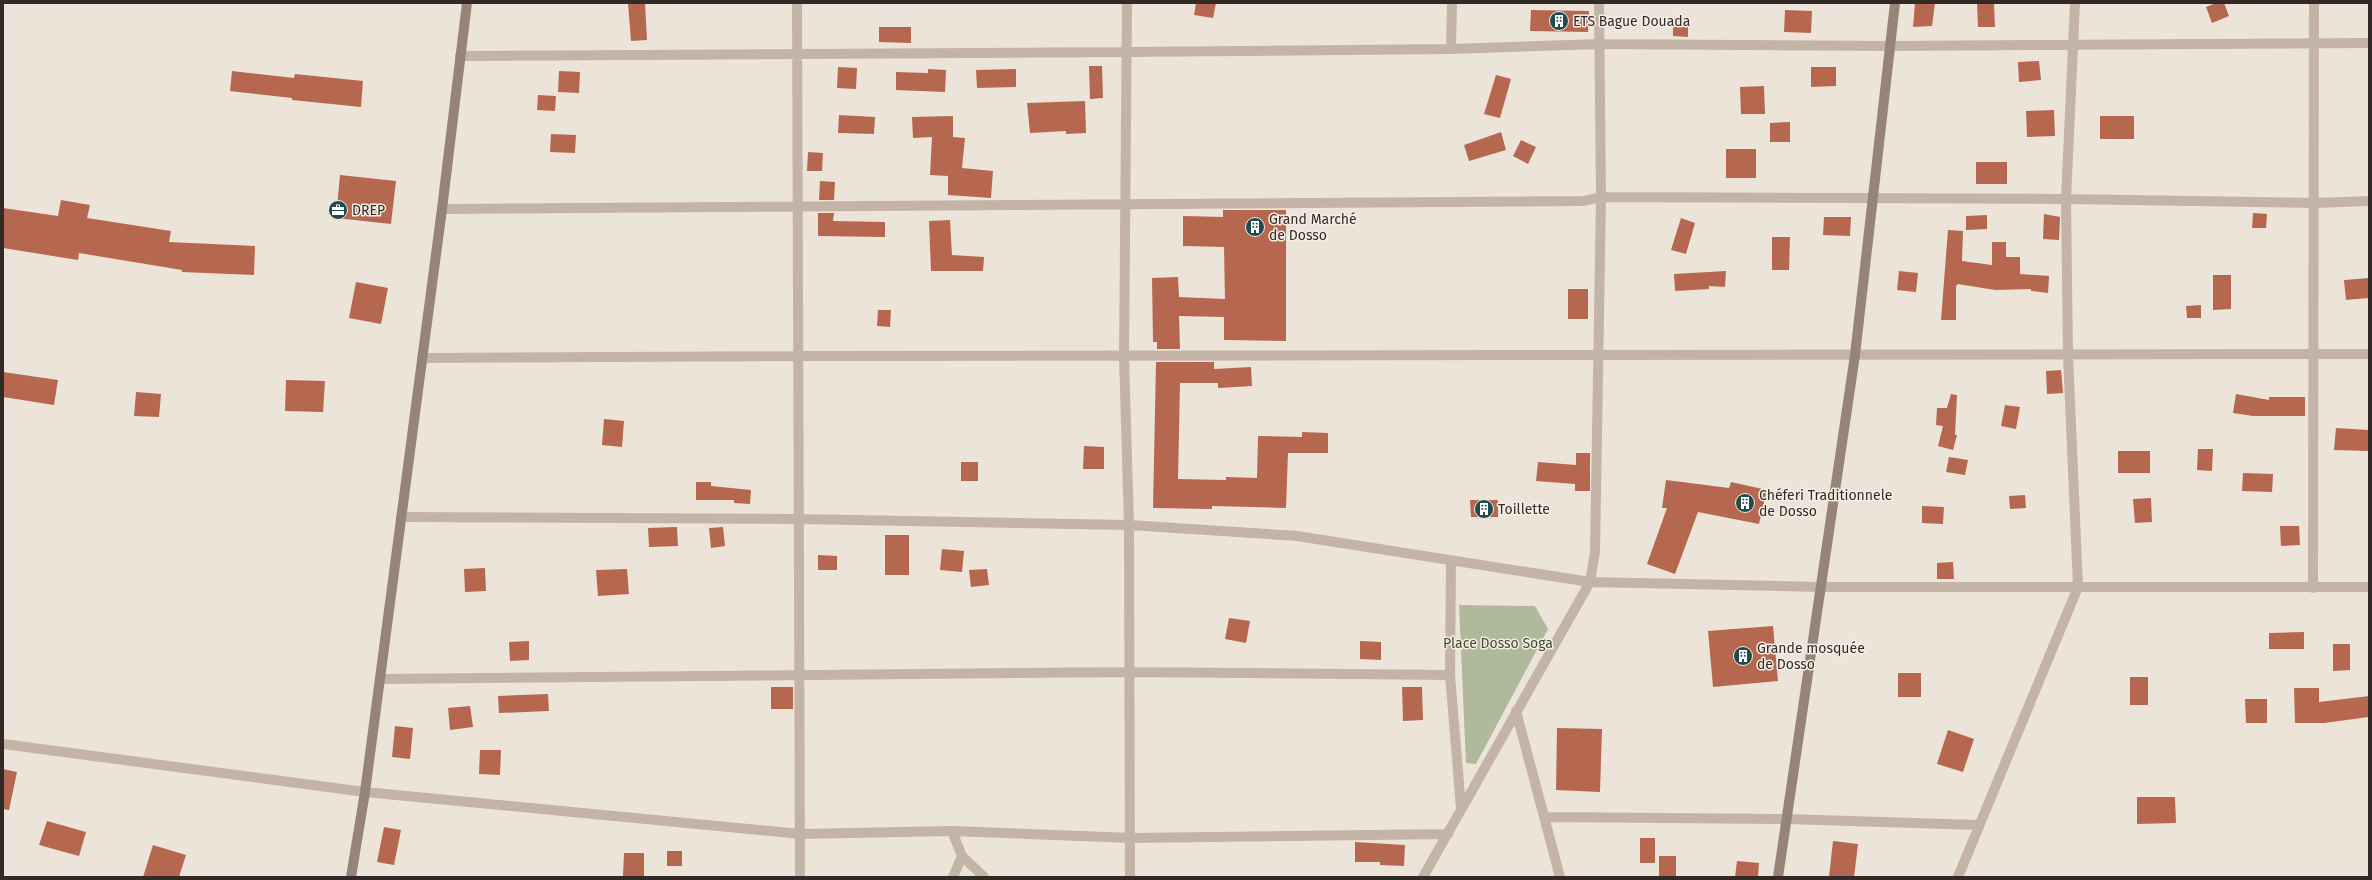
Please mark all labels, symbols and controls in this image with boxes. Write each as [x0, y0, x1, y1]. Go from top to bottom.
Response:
building icon: ETS Bague Douada [1548, 10, 1570, 32]
place label: ETS Bague Douada [1573, 13, 1690, 30]
office icon: DREP [327, 199, 349, 221]
place label: DREP [352, 202, 385, 219]
place label: Grand Marché de Dosso [1269, 211, 1357, 244]
building icon: Grand Marché de Dosso [1244, 216, 1266, 238]
place label: Chéferi Traditionnele de Dosso [1759, 487, 1892, 520]
building icon: Chéferi Traditionnele de Dosso [1734, 492, 1756, 514]
building icon: Toillette [1473, 498, 1495, 520]
place label: Toillette [1498, 501, 1550, 518]
park label: Place Dosso Soga [1443, 635, 1553, 652]
place label: Grande mosquée de Dosso [1757, 640, 1865, 673]
building icon: Grande mosquée de Dosso [1732, 645, 1754, 667]

